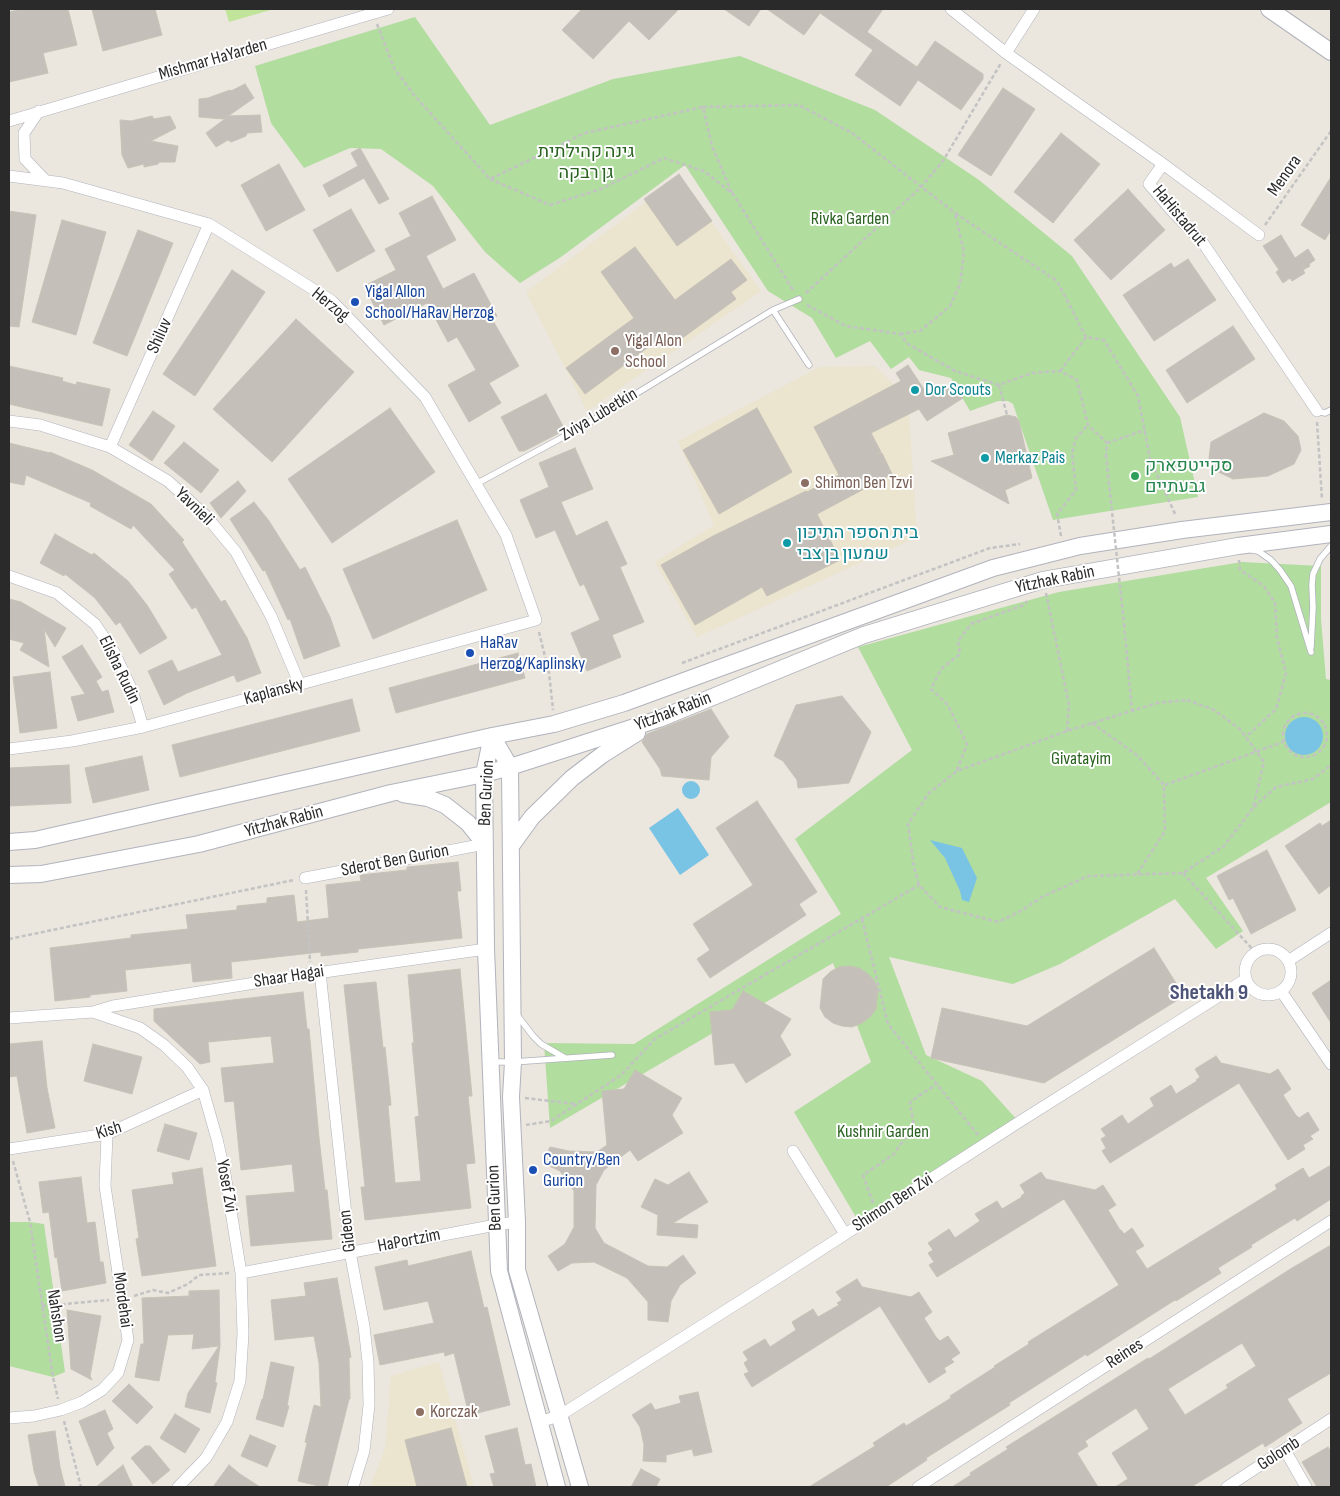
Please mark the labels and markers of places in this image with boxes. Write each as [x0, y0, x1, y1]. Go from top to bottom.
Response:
place label: Yigal Allon School/HaRav Herzog [365, 281, 494, 324]
marker: Yigal Allon School/HaRav Herzog [349, 296, 361, 308]
place label: Yigal Alon School [625, 330, 682, 372]
marker: Yigal Alon School [609, 345, 621, 357]
place label: Dor Scouts [925, 379, 991, 401]
marker: Dor Scouts [909, 384, 921, 396]
place label: Merkaz Pais [995, 447, 1065, 469]
marker: Merkaz Pais [979, 452, 991, 464]
place label: סקייטפארק גבעתיים [1145, 455, 1232, 498]
marker: סקייטפארק גבעתיים [1129, 470, 1141, 482]
place label: Shimon Ben Tzvi [815, 472, 913, 494]
marker: Shimon Ben Tzvi [799, 477, 811, 489]
place label: בית הספר התיכון שמעון בן צבי [797, 522, 918, 564]
marker: בית הספר התיכון שמעון בן צבי [781, 537, 793, 549]
place label: HaRav Herzog/Kaplinsky [480, 632, 585, 674]
marker: HaRav Herzog/Kaplinsky [464, 647, 476, 659]
place label: Country/Ben Gurion [543, 1149, 620, 1192]
marker: Country/Ben Gurion [527, 1164, 539, 1176]
place label: Korczak [430, 1401, 478, 1423]
marker: Korczak [414, 1406, 426, 1418]

